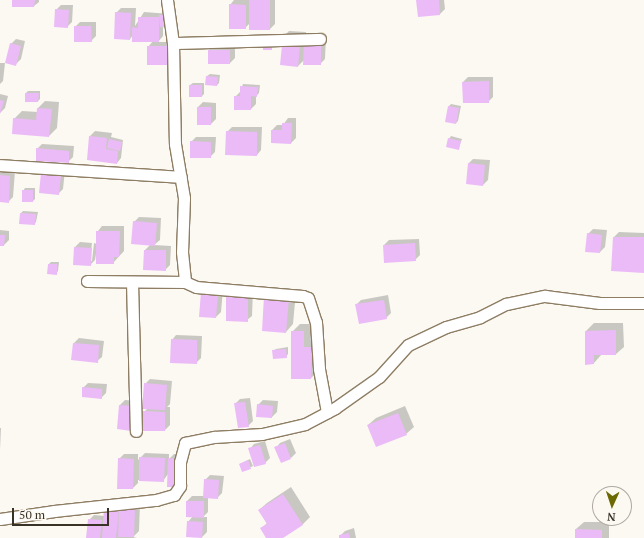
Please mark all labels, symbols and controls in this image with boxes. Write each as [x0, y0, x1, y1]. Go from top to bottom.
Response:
north arrow [592, 486, 632, 526]
scale bar [14, 500, 111, 526]
text: 50 m [19, 507, 45, 522]
text: N [607, 510, 616, 524]

